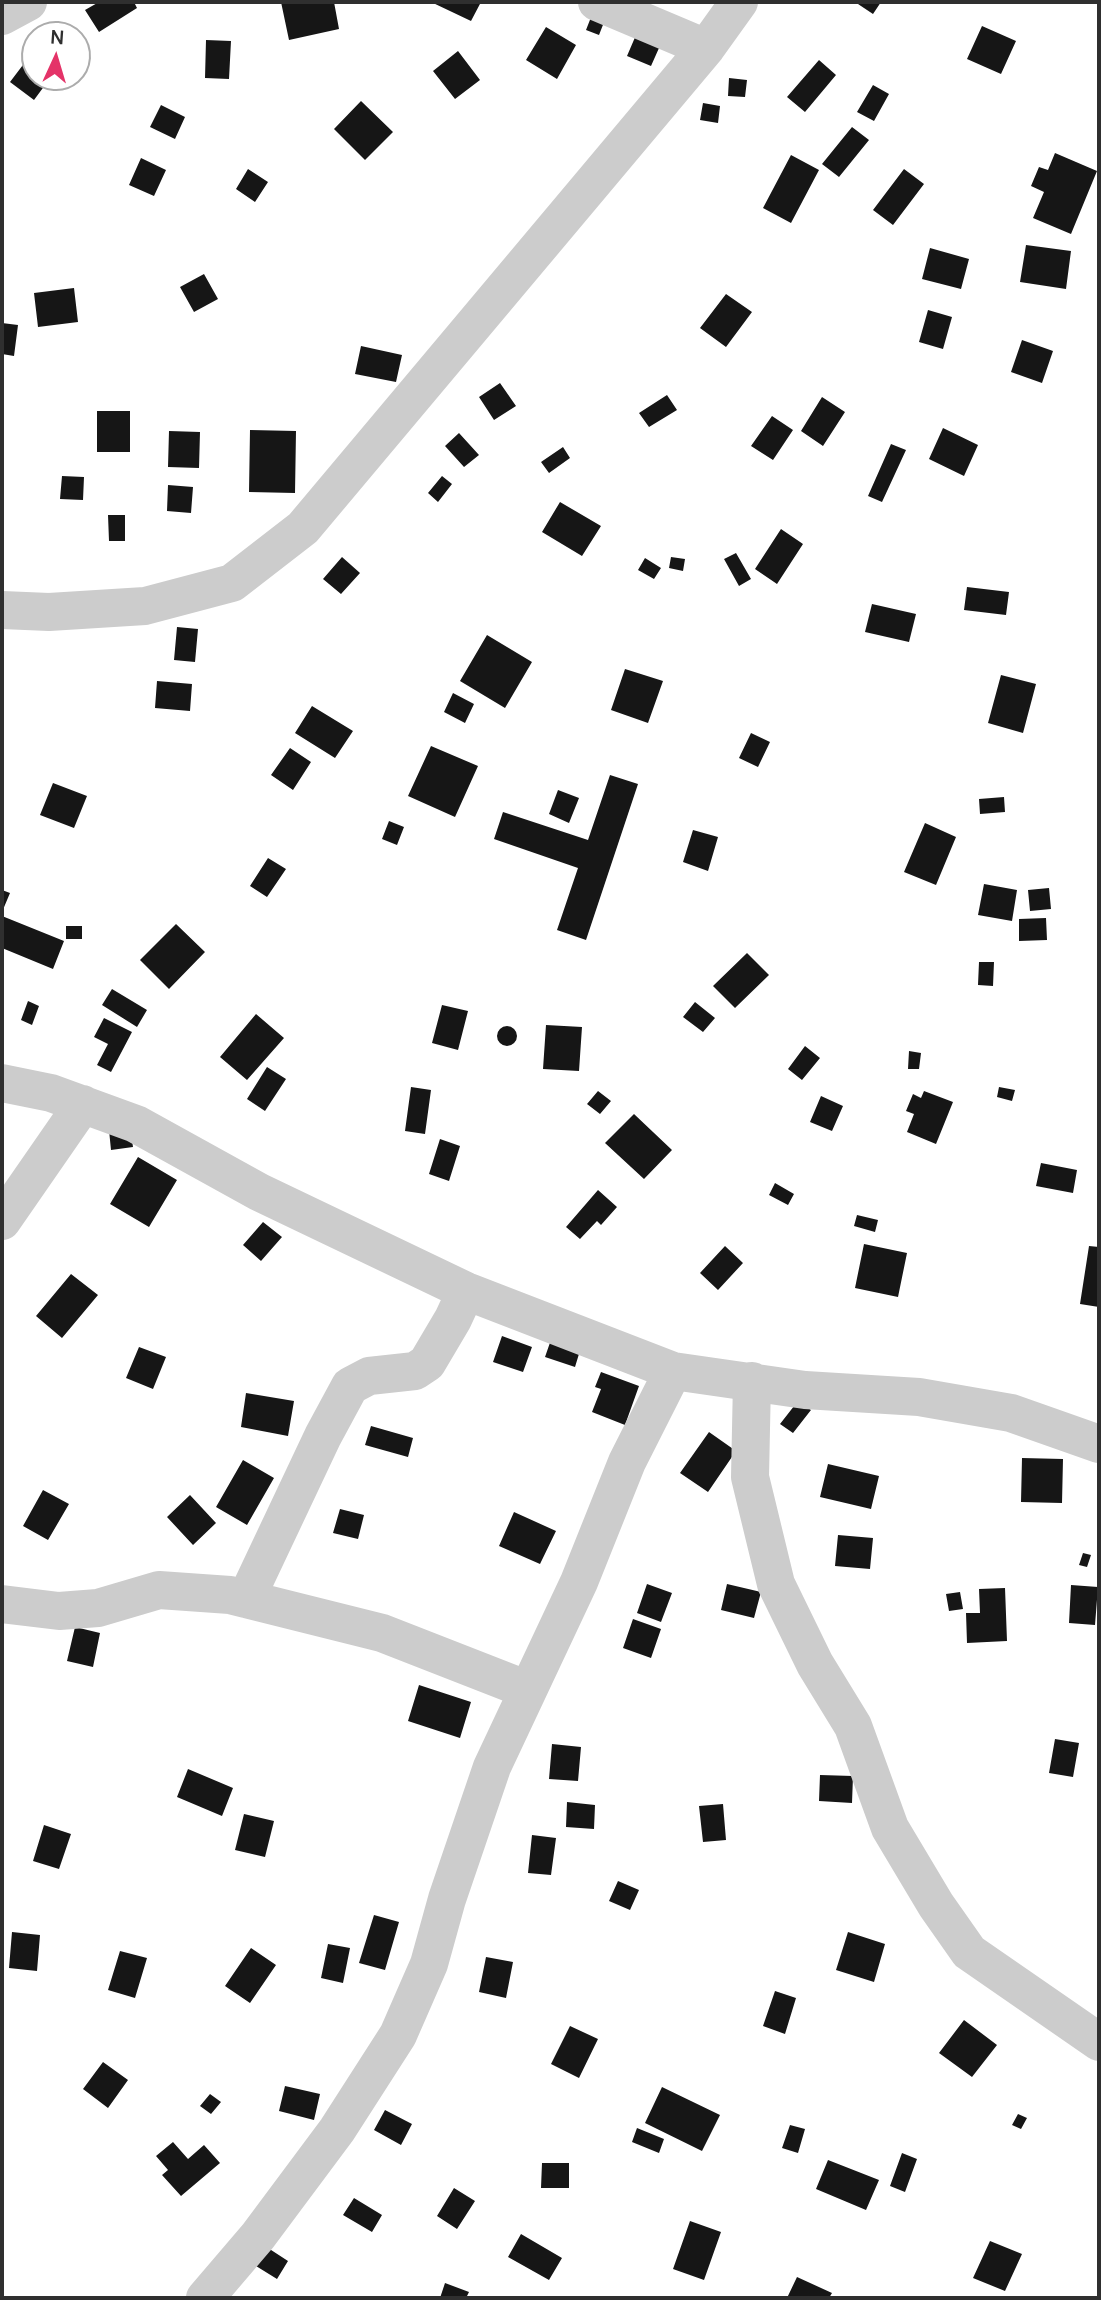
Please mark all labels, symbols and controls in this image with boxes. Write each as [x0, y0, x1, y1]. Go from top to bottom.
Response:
north arrow [21, 21, 91, 91]
text: N [50, 24, 65, 50]

